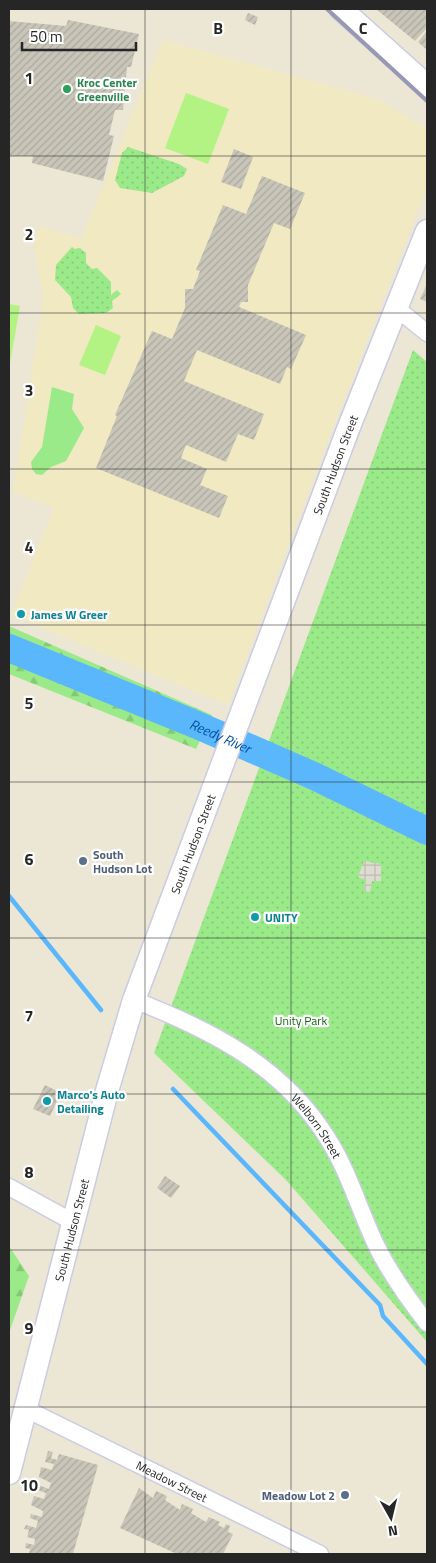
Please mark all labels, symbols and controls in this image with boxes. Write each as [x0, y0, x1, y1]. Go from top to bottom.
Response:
text: B [213, 16, 223, 40]
text: C [359, 16, 368, 40]
scale bar [22, 20, 136, 52]
text: 50 m [30, 25, 63, 48]
text: 1 [25, 66, 33, 90]
place label: Kroc Center Greenville [77, 73, 138, 106]
marker: Kroc Center Greenville [61, 83, 73, 95]
text: 2 [25, 222, 33, 246]
text: 3 [25, 378, 33, 402]
street label: South Hudson Street [307, 411, 363, 517]
text: 4 [25, 535, 34, 559]
place label: James W Greer [31, 605, 108, 624]
marker: James W Greer [15, 608, 27, 620]
text: 5 [25, 691, 34, 715]
water label: Reedy River [187, 713, 256, 759]
street label: South Hudson Street [165, 790, 220, 897]
place label: South Hudson Lot [93, 845, 153, 878]
text: 6 [25, 847, 34, 871]
marker: South Hudson Lot [77, 855, 89, 867]
place label: UNITY [265, 908, 298, 927]
marker: UNITY [249, 911, 261, 923]
text: 7 [25, 1004, 33, 1028]
park label: Unity Park [275, 1011, 327, 1030]
place label: Marco's Auto Detailing [57, 1085, 125, 1118]
street label: Welborn Street [287, 1089, 347, 1162]
marker: Marco's Auto Detailing [41, 1095, 53, 1107]
text: 8 [25, 1160, 34, 1184]
street label: South Hudson Street [49, 1176, 94, 1283]
text: 9 [25, 1316, 34, 1340]
street label: Meadow Street [133, 1455, 212, 1507]
text: 10 [20, 1473, 38, 1497]
place label: Meadow Lot 2 [262, 1486, 335, 1505]
marker: Meadow Lot 2 [339, 1489, 351, 1501]
north arrow [366, 1493, 416, 1543]
text: N [387, 1520, 399, 1542]

